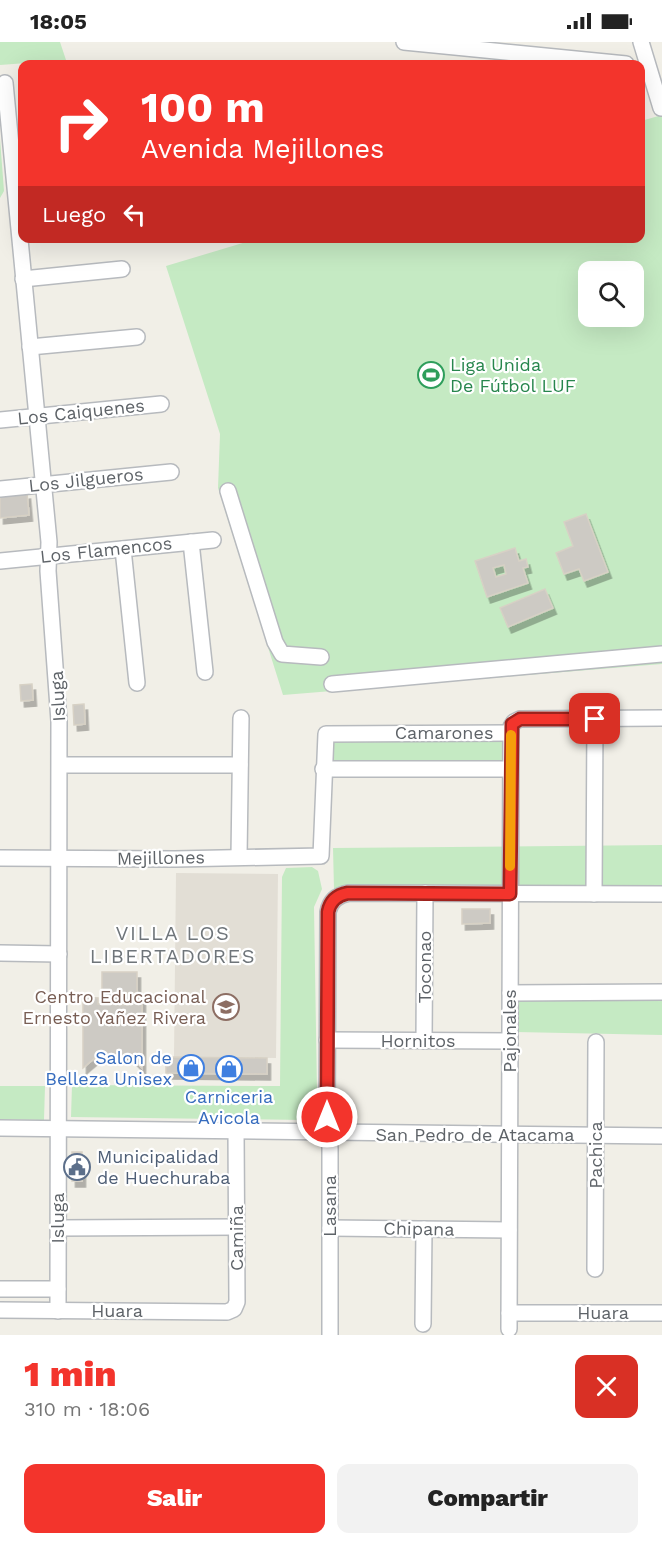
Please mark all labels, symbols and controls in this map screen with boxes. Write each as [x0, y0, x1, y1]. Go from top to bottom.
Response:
text: 18:05 [30, 9, 87, 34]
text: 100 m [141, 83, 265, 132]
icon: right [42, 84, 120, 162]
text: Avenida Mejillones [141, 133, 384, 165]
icon: left [118, 198, 151, 231]
text: Luego [42, 202, 106, 227]
map controls [578, 261, 644, 327]
button: search [578, 261, 644, 327]
place label: Liga Unida De Fútbol LUF [450, 354, 576, 396]
sports icon: Liga Unida De Fútbol LUF [416, 360, 446, 390]
street label: Los Caiquenes [16, 394, 146, 429]
street label: Los Jilgueros [28, 463, 144, 496]
street label: Los Flamencos [39, 532, 173, 567]
street label: Isluga [46, 670, 69, 722]
pin [569, 693, 620, 744]
icon: arrive [578, 702, 611, 735]
street label: Camarones [395, 722, 493, 743]
street label: Mejillones [117, 846, 205, 869]
district label: VILLA LOS LIBERTADORES [90, 921, 256, 968]
street label: Toconao [414, 931, 435, 1003]
place label: Centro Educacional Ernesto Yañez Rivera [23, 986, 206, 1028]
street label: Pajonales [499, 989, 520, 1073]
school or university icon: Centro Educacional Ernesto Yañez Rivera [211, 992, 241, 1022]
street label: Hornitos [381, 1030, 455, 1051]
place label: Salon de Belleza Unisex [45, 1047, 172, 1089]
shop icon: Salon de Belleza Unisex [176, 1053, 206, 1083]
shop icon: Carniceria Avicola [214, 1054, 244, 1084]
position arrow [295, 1085, 359, 1149]
place label: Carniceria Avicola [185, 1086, 273, 1128]
street label: Pachica [585, 1121, 606, 1189]
street label: San Pedro de Atacama [376, 1124, 575, 1145]
place label: Municipalidad de Huechuraba [97, 1146, 230, 1188]
public building icon: Municipalidad de Huechuraba [62, 1152, 92, 1182]
street label: Lasana [319, 1175, 340, 1237]
street label: Isluga [47, 1192, 68, 1244]
street label: Camiña [226, 1205, 247, 1271]
street label: Chipana [383, 1217, 455, 1240]
street label: Huara [91, 1300, 143, 1321]
street label: Huara [577, 1302, 629, 1323]
text: 1 min [24, 1353, 117, 1395]
button: close [575, 1355, 638, 1418]
text: 310 m · 18:06 [24, 1397, 150, 1421]
button: Salir [24, 1464, 325, 1533]
button: Compartir [337, 1464, 638, 1533]

